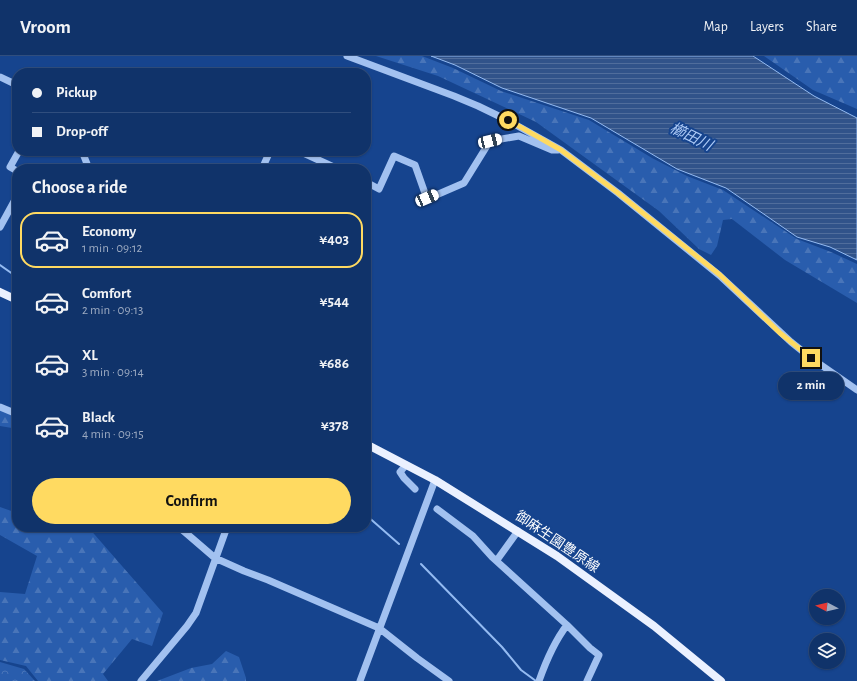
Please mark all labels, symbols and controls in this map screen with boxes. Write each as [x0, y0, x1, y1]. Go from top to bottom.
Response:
text: Vroom [20, 18, 71, 37]
text: Map [703, 20, 728, 34]
text: Layers [750, 20, 784, 34]
text: Share [806, 20, 837, 34]
text: Pickup [56, 85, 97, 100]
route start [499, 111, 517, 129]
water label: 櫛田川 [667, 119, 717, 154]
text: Drop-off [56, 124, 108, 139]
car [477, 132, 503, 150]
text: Choose a ride [32, 179, 127, 197]
car [414, 188, 440, 208]
icon: car [34, 222, 70, 258]
text: Economy [82, 224, 136, 239]
text: ¥403 [319, 232, 349, 247]
text: 1 min · 09:12 [82, 242, 142, 255]
icon: car [34, 284, 70, 320]
text: Comfort [82, 286, 131, 301]
text: ¥544 [320, 294, 349, 309]
text: 2 min · 09:13 [82, 304, 143, 317]
icon: car [34, 346, 70, 382]
text: XL [82, 348, 98, 363]
route end [802, 349, 820, 367]
text: ¥686 [319, 356, 349, 371]
text: 3 min · 09:14 [82, 366, 144, 379]
callout: 2 min [778, 372, 844, 400]
text: 2 min [797, 379, 825, 392]
icon: car [34, 408, 70, 444]
text: Black [82, 410, 115, 425]
text: ¥378 [321, 418, 349, 433]
text: 4 min · 09:15 [82, 428, 144, 441]
button: Confirm [32, 478, 351, 524]
street label: 御麻生園豊原線 [512, 508, 602, 575]
north arrow [809, 589, 845, 625]
map controls [809, 589, 845, 669]
button: layers [809, 633, 845, 669]

